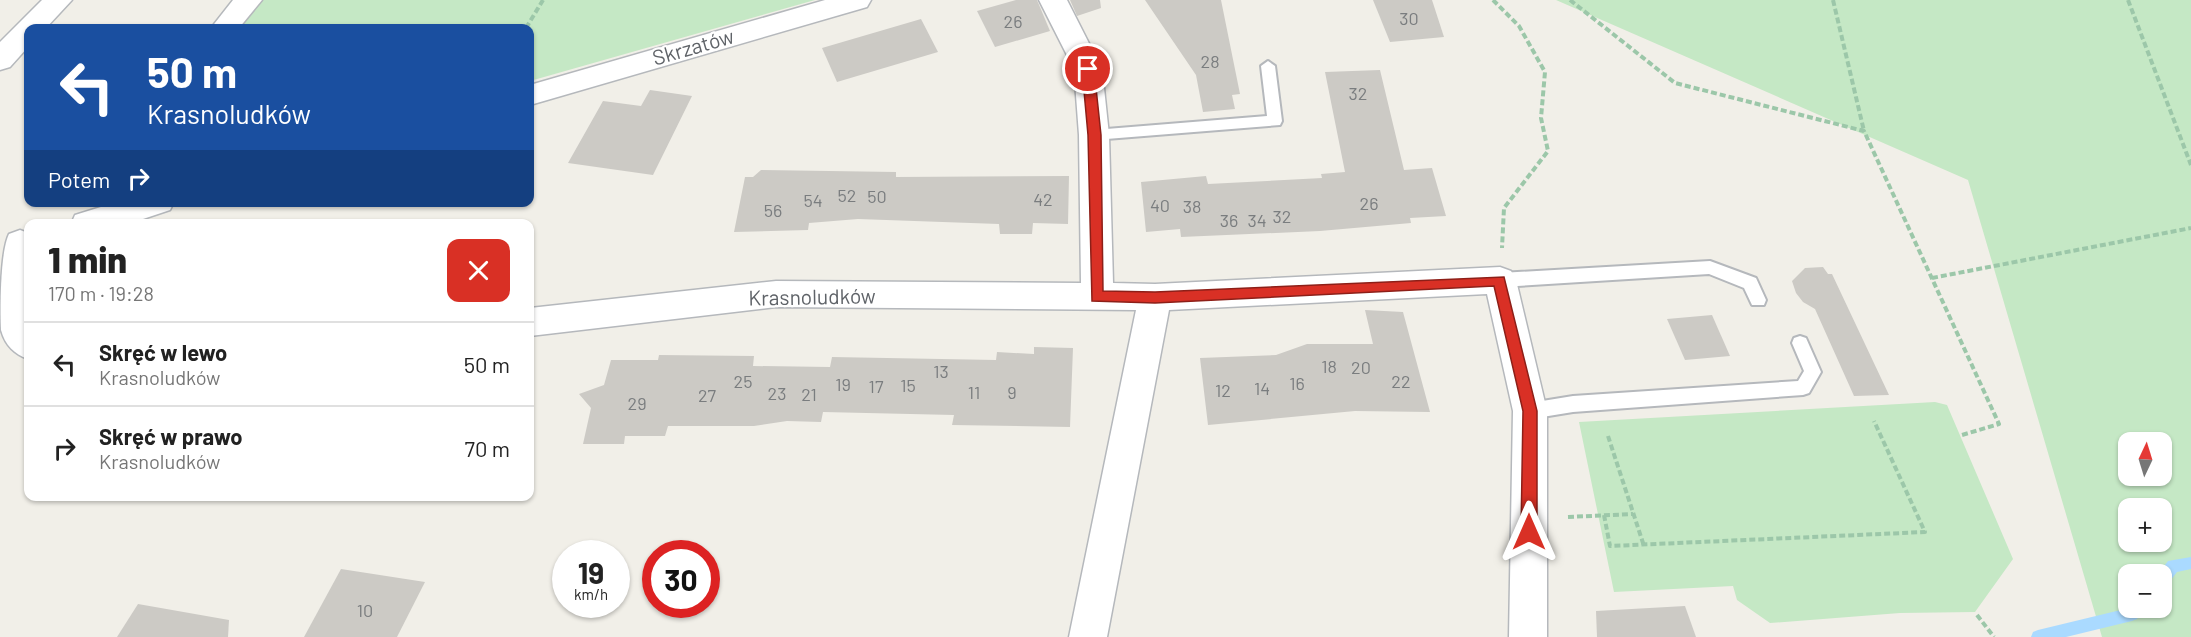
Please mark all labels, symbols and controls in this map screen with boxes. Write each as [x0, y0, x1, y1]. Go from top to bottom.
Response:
house number: 30 [1399, 7, 1419, 29]
house number: 26 [1004, 10, 1022, 32]
street label: Skrzatów [649, 22, 737, 70]
pin [1062, 43, 1113, 94]
text: 50 m [147, 46, 237, 96]
icon: left [48, 48, 126, 126]
house number: 28 [1200, 50, 1220, 72]
icon: arrive [1071, 52, 1104, 85]
house number: 32 [1349, 82, 1367, 104]
text: Krasnoludków [147, 97, 311, 129]
icon: right [122, 162, 155, 195]
text: Potem [48, 166, 110, 192]
house number: 52 [838, 184, 856, 206]
house number: 50 [867, 185, 887, 207]
house number: 42 [1033, 188, 1053, 210]
house number: 54 [803, 189, 823, 211]
house number: 26 [1360, 192, 1378, 214]
house number: 40 [1150, 194, 1170, 216]
house number: 38 [1183, 195, 1201, 217]
house number: 56 [764, 199, 782, 221]
house number: 32 [1273, 205, 1291, 227]
house number: 36 [1220, 209, 1238, 231]
house number: 34 [1247, 209, 1267, 231]
text: 1 min [48, 237, 127, 280]
button: close [447, 239, 510, 302]
text: 170 m · 19:28 [48, 281, 154, 305]
street label: Krasnoludków [748, 282, 876, 310]
text: Skręć w lewo [99, 339, 227, 365]
icon: left [48, 348, 81, 381]
text: 50 m [464, 351, 510, 377]
house number: 18 [1321, 355, 1337, 377]
house number: 20 [1351, 356, 1371, 378]
house number: 13 [933, 360, 949, 382]
text: Krasnoludków [99, 365, 220, 389]
house number: 25 [734, 370, 752, 392]
house number: 22 [1391, 370, 1411, 392]
house number: 16 [1289, 372, 1305, 394]
house number: 19 [835, 373, 851, 395]
house number: 15 [900, 374, 916, 396]
house number: 17 [869, 375, 884, 397]
house number: 14 [1254, 377, 1270, 399]
house number: 12 [1215, 379, 1231, 401]
house number: 11 [968, 381, 980, 403]
house number: 9 [1007, 381, 1017, 403]
house number: 23 [768, 382, 786, 404]
house number: 21 [801, 383, 817, 405]
house number: 27 [698, 384, 717, 406]
house number: 29 [627, 392, 647, 414]
text: Skręć w prawo [99, 423, 243, 449]
icon: right [48, 432, 81, 465]
north arrow [2118, 432, 2172, 486]
map controls [2118, 432, 2172, 618]
text: 70 m [465, 435, 510, 461]
text: Krasnoludków [99, 449, 220, 473]
button: + [2118, 498, 2172, 552]
position arrow [1497, 500, 1561, 564]
speed limit sign: 30 [642, 540, 720, 618]
text: 19 [578, 554, 604, 590]
button: − [2118, 564, 2172, 618]
text: km/h [574, 585, 608, 603]
house number: 10 [357, 599, 373, 621]

